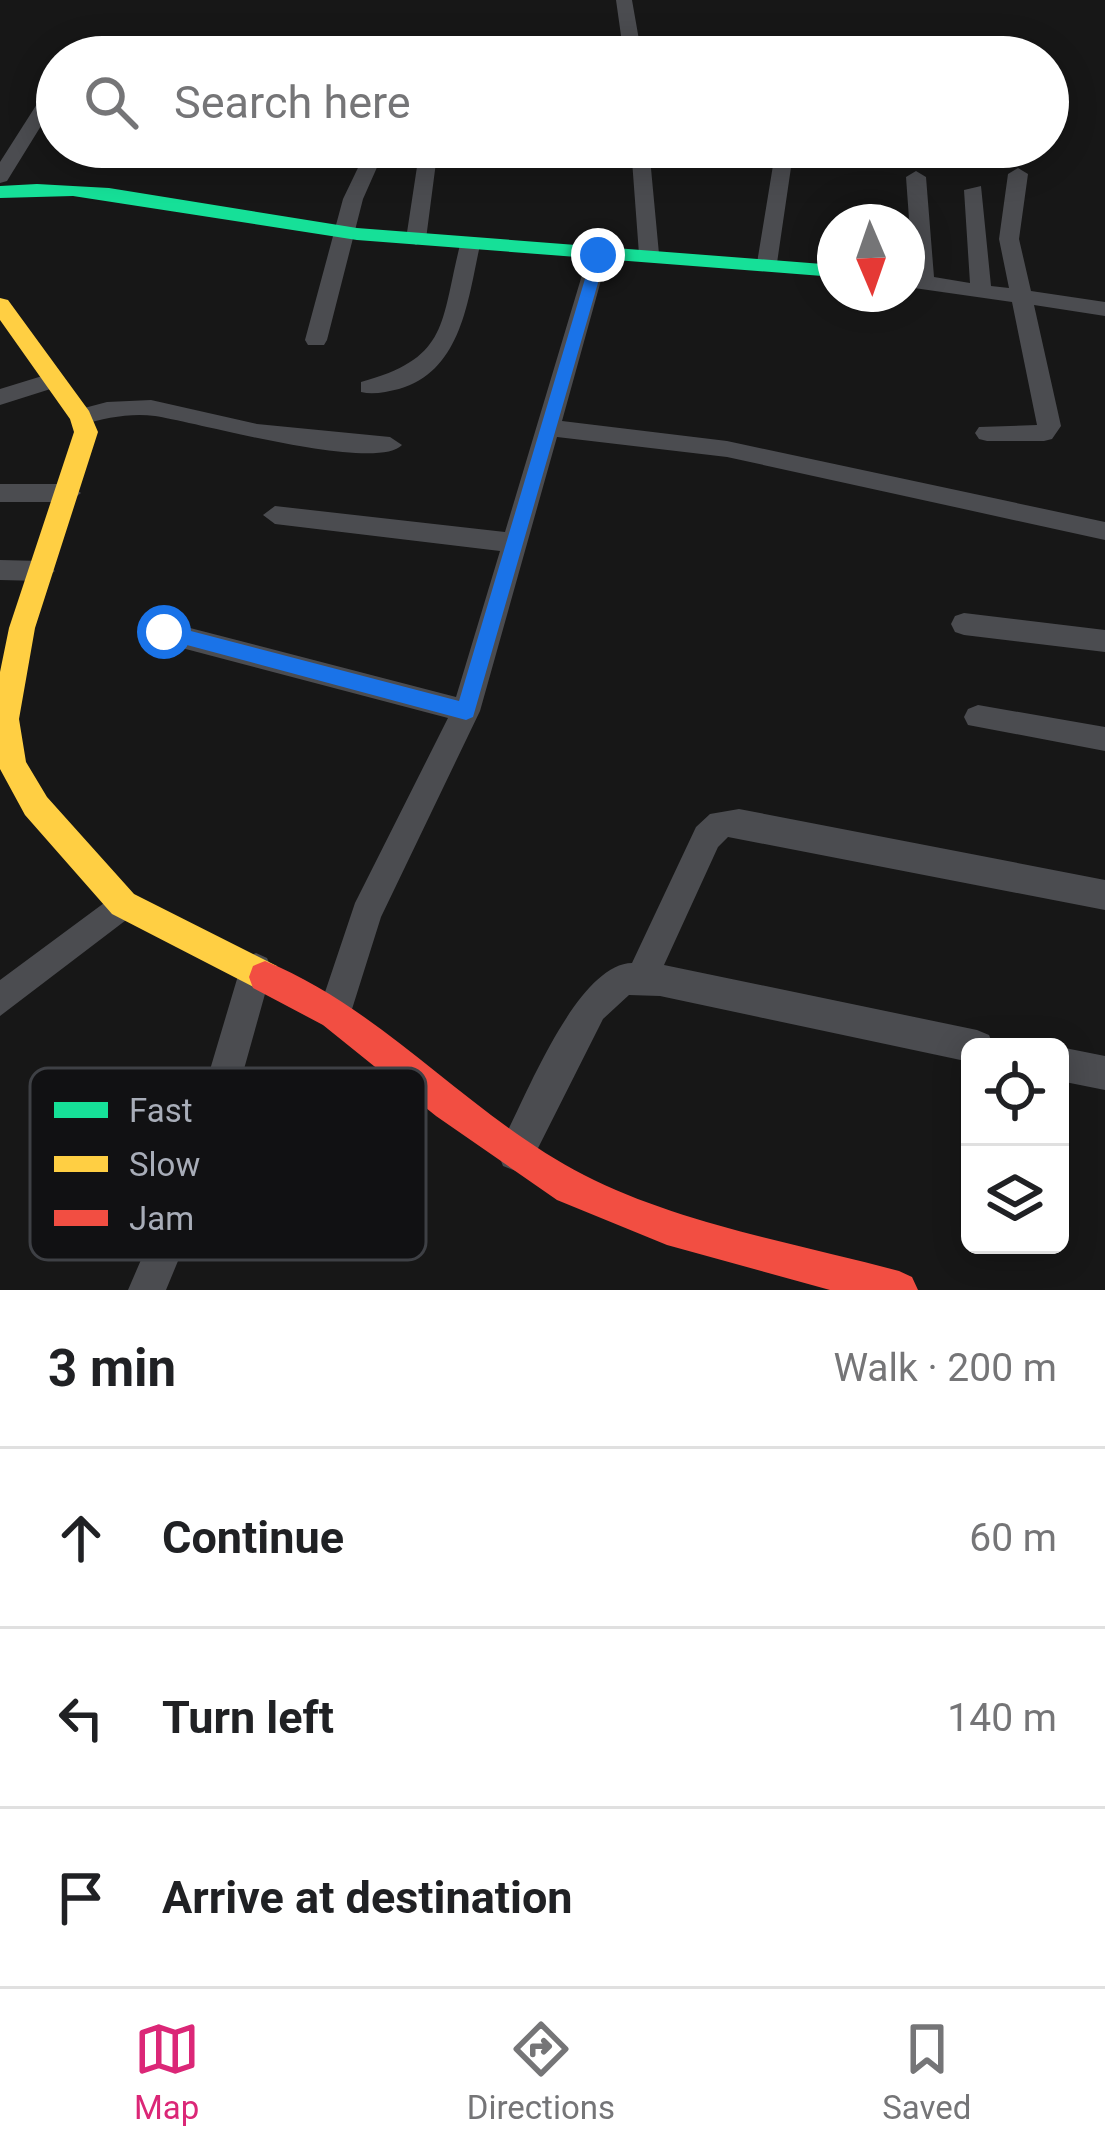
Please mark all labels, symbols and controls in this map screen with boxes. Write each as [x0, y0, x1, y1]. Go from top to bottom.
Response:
search box [36, 36, 1069, 168]
icon: search [78, 69, 144, 135]
text: Search here [174, 76, 411, 129]
north arrow [817, 204, 925, 312]
route end [571, 228, 625, 282]
route start [137, 605, 191, 659]
map controls [961, 1038, 1069, 1254]
button: locate [961, 1038, 1069, 1146]
legend [30, 1068, 426, 1260]
text: Fast [129, 1091, 192, 1130]
text: Slow [129, 1145, 200, 1184]
button: layers [961, 1146, 1069, 1254]
text: Jam [129, 1199, 194, 1238]
text: 3 min [48, 1339, 176, 1398]
text: Walk · 200 m [833, 1345, 1057, 1391]
icon: ahead [48, 1505, 114, 1571]
text: Continue [162, 1511, 344, 1564]
text: 60 m [969, 1515, 1057, 1561]
icon: left [48, 1685, 114, 1751]
text: Turn left [162, 1691, 334, 1744]
text: 140 m [947, 1695, 1057, 1741]
icon: arrive [48, 1865, 114, 1931]
text: Arrive at destination [162, 1871, 573, 1924]
tab: Map [134, 2016, 200, 2127]
tab: Directions [467, 2016, 615, 2127]
tab: Saved [882, 2016, 971, 2127]

